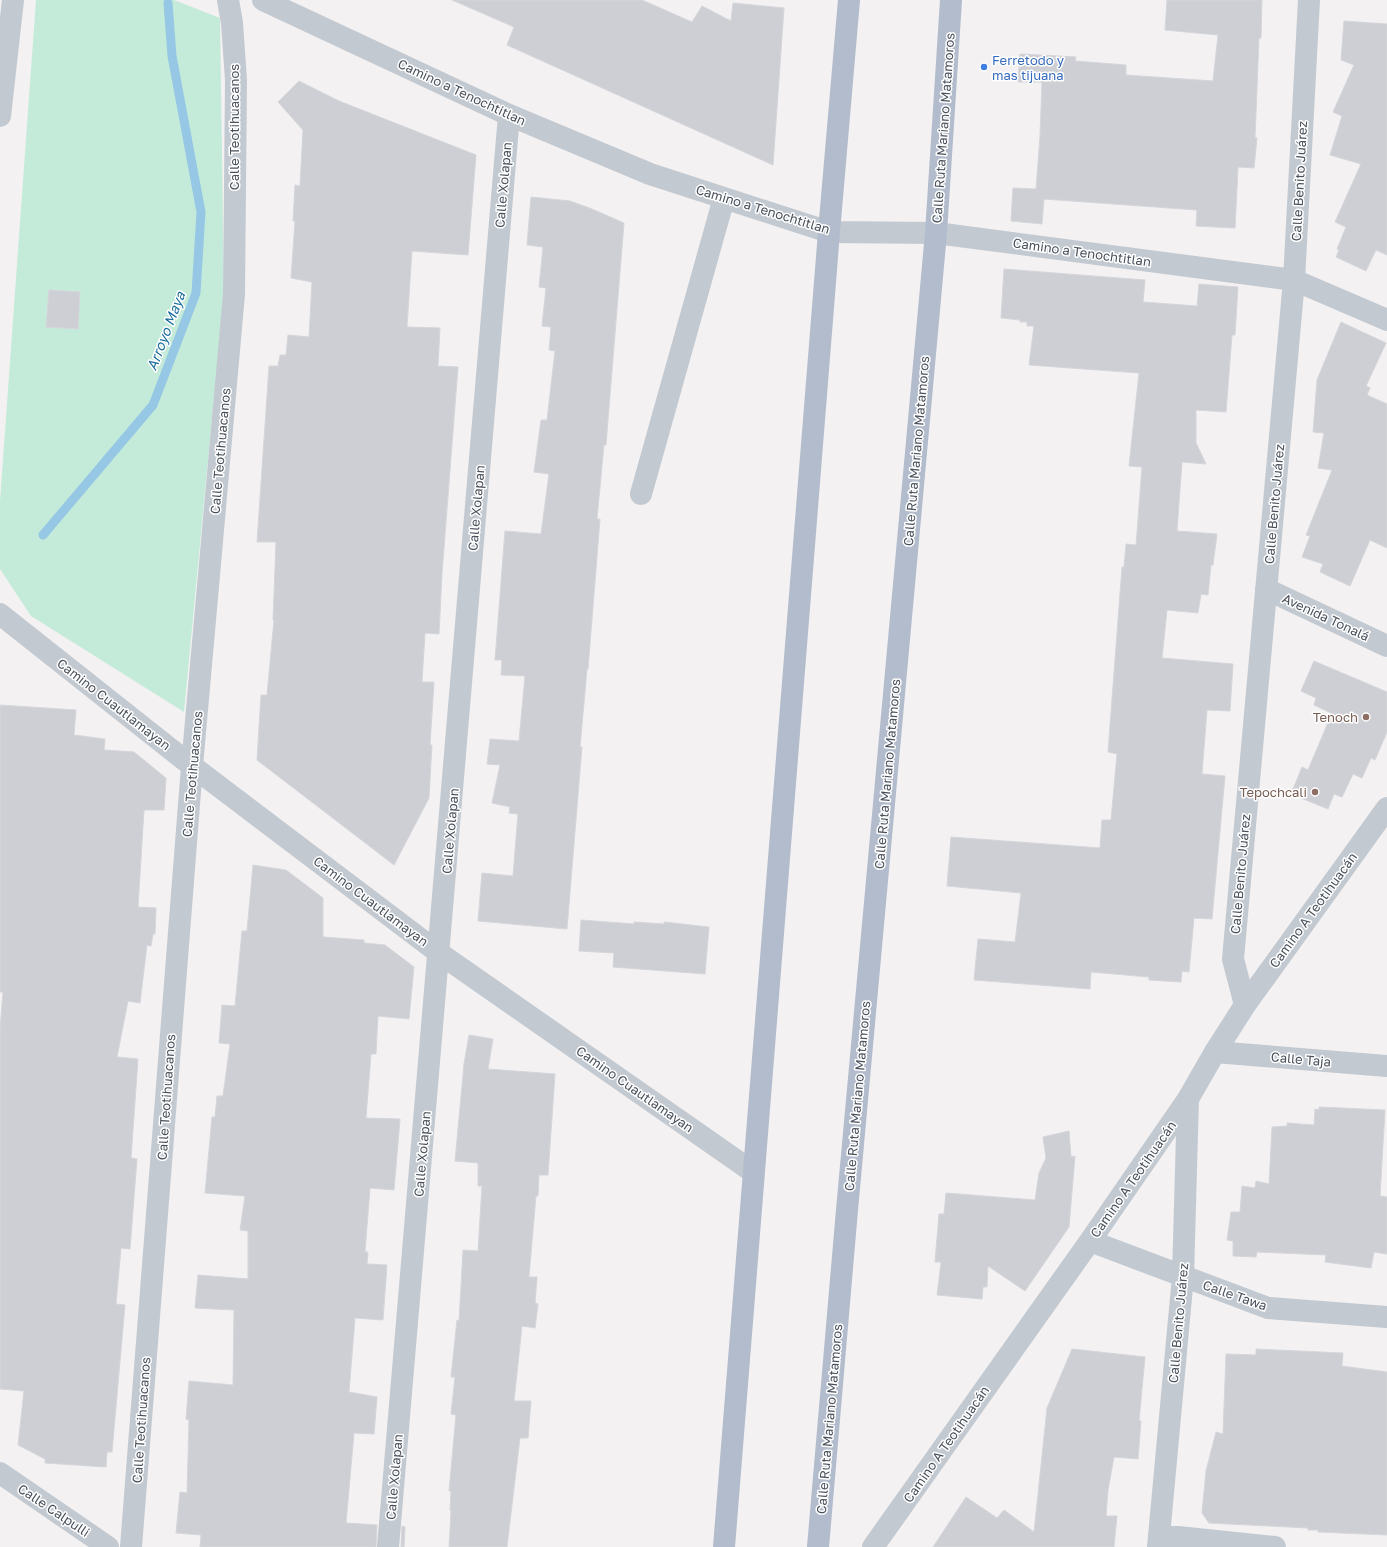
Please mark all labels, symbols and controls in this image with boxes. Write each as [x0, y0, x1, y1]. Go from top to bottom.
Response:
street label: Calle Ruta Mariano Matamoros [928, 32, 958, 224]
place label: Ferretodo y mas tijuana [992, 52, 1065, 83]
street label: Camino a Tenochtitlan [395, 55, 529, 129]
marker: Ferretodo y mas tijuana [979, 62, 989, 72]
street label: Calle Teotihuacanos [226, 64, 242, 190]
street label: Calle Benito Juárez [1288, 120, 1310, 242]
street label: Calle Xolapan [491, 141, 515, 229]
street label: Camino a Tenochtitlan [694, 181, 832, 237]
street label: Camino a Tenochtitlan [1012, 234, 1152, 270]
water label: Arroyo Maya [143, 288, 189, 372]
street label: Calle Ruta Mariano Matamoros [900, 355, 932, 547]
street label: Calle Teotihuacanos [207, 387, 233, 515]
street label: Calle Benito Juárez [1261, 443, 1287, 565]
street label: Calle Xolapan [464, 464, 488, 552]
street label: Avenida Tonalá [1280, 590, 1372, 644]
street label: Camino Cuautlamayan [54, 655, 174, 753]
street label: Calle Ruta Mariano Matamoros [871, 678, 903, 870]
place label: Tenoch [1313, 709, 1358, 725]
street label: Calle Teotihuacanos [179, 710, 205, 838]
marker: Tenoch [1361, 712, 1371, 722]
place label: Tepochcali [1240, 784, 1307, 800]
street label: Calle Xolapan [438, 787, 462, 875]
marker: Tepochcali [1310, 787, 1320, 797]
street label: Calle Benito Juárez [1227, 813, 1253, 935]
street label: Camino A Teotihuacán [1266, 849, 1360, 971]
street label: Camino Cuautlamayan [310, 853, 432, 949]
street label: Calle Ruta Mariano Matamoros [841, 1000, 873, 1192]
street label: Calle Teotihuacanos [154, 1033, 178, 1161]
street label: Camino Cuautlamayan [573, 1042, 697, 1136]
street label: Calle Taja [1270, 1048, 1332, 1070]
street label: Calle Xolapan [410, 1110, 434, 1198]
street label: Camino A Teotihuacán [1087, 1118, 1179, 1240]
street label: Calle Benito Juárez [1165, 1262, 1191, 1384]
street label: Calle Tawa [1201, 1277, 1269, 1313]
street label: Calle Ruta Mariano Matamoros [813, 1323, 845, 1515]
street label: Calle Teotihuacanos [129, 1356, 153, 1484]
street label: Camino A Teotihuacán [900, 1383, 992, 1505]
street label: Calle Xolapan [382, 1433, 406, 1521]
street label: Calle Calpulli [15, 1480, 93, 1540]

